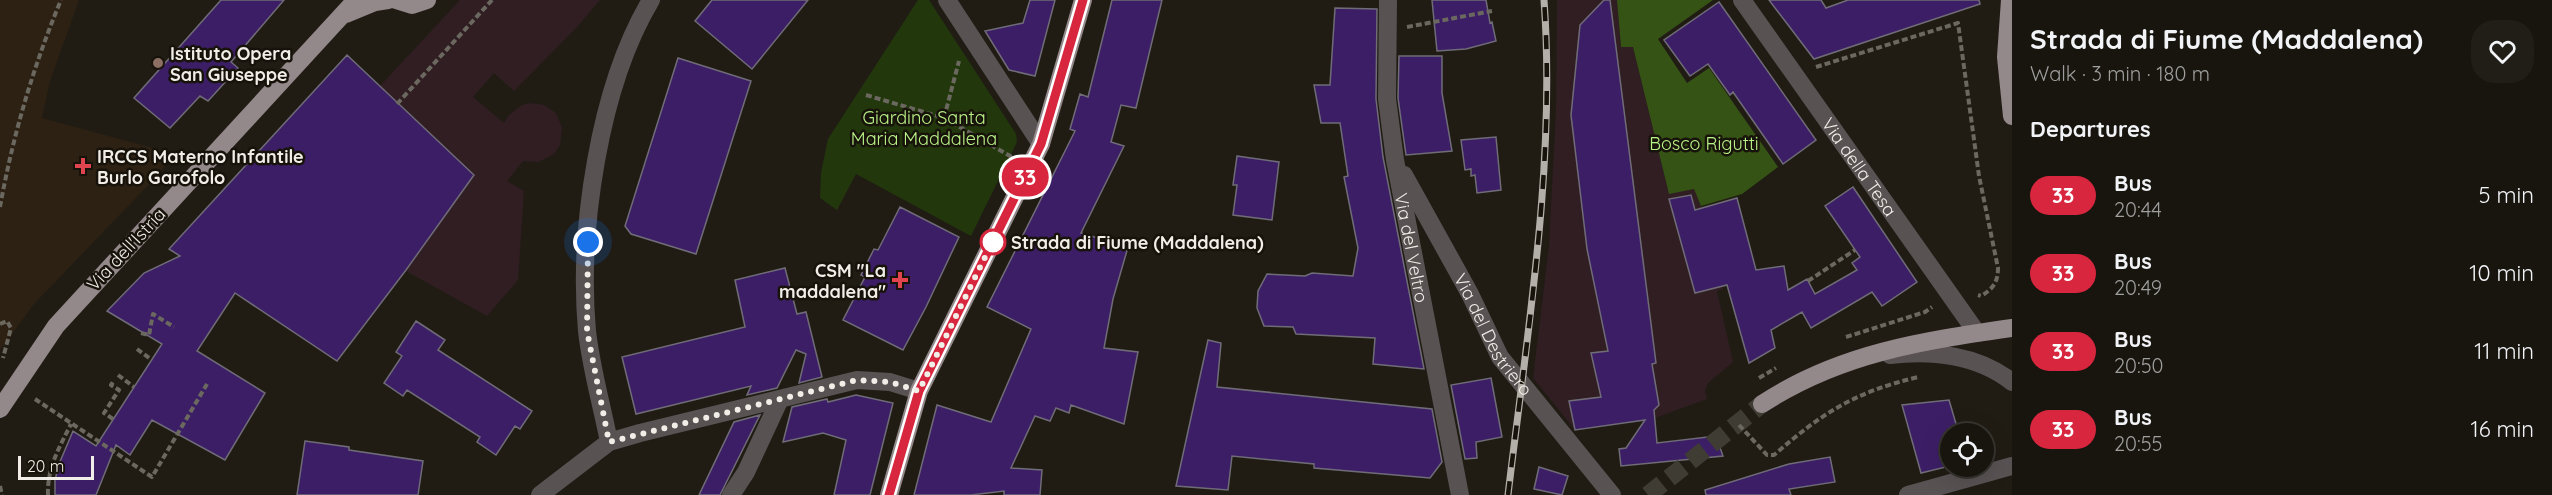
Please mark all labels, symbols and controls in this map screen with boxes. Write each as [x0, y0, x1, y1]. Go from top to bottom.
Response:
button: heart [2471, 20, 2534, 83]
text: Strada di Fiume (Maddalena) [2030, 21, 2423, 56]
place label: Istituto Opera San Giuseppe [170, 42, 291, 86]
marker: Istituto Opera San Giuseppe [151, 56, 165, 70]
text: Walk · 3 min · 180 m [2030, 61, 2210, 86]
park label: Giardino Santa Maria Maddalena [851, 106, 997, 150]
street label: Via della Tesa [1817, 113, 1902, 220]
text: Departures [2030, 115, 2151, 143]
park label: Bosco Rigutti [1649, 132, 1759, 155]
place label: IRCCS Materno Infantile Burlo Garofolo [97, 145, 304, 189]
marker: IRCCS Materno Infantile Burlo Garofolo [74, 157, 92, 175]
line badge: 33 [998, 158, 1052, 196]
text: 33 [1014, 164, 1036, 190]
text: Bus [2114, 169, 2152, 197]
text: 5 min [2479, 181, 2534, 209]
text: 33 [2052, 182, 2074, 208]
street label: Via del Veltro [1390, 191, 1434, 305]
text: 20:44 [2114, 197, 2162, 222]
street label: Via dell'Istria [82, 203, 170, 295]
your location [573, 227, 603, 257]
marker: Strada di Fiume (Maddalena) [980, 229, 1006, 255]
place label: Strada di Fiume (Maddalena) [1011, 231, 1264, 254]
text: Bus [2114, 247, 2152, 275]
place label: CSM "La maddalena" [779, 259, 886, 303]
text: 10 min [2469, 259, 2534, 287]
text: 33 [2052, 260, 2074, 286]
street label: Via del Destriero [1449, 269, 1538, 400]
marker: CSM "La maddalena" [891, 271, 909, 289]
text: 20:49 [2114, 275, 2162, 300]
text: Bus [2114, 325, 2152, 353]
text: 11 min [2474, 337, 2534, 365]
text: 33 [2052, 338, 2074, 364]
text: 20:50 [2114, 353, 2164, 378]
text: Bus [2114, 403, 2152, 431]
text: 16 min [2471, 415, 2534, 443]
text: 33 [2052, 416, 2074, 442]
map controls [1940, 423, 1994, 477]
button: locate [1940, 423, 1994, 477]
text: 20:55 [2114, 431, 2163, 456]
scale bar [18, 453, 94, 480]
text: 20 m [27, 456, 64, 476]

